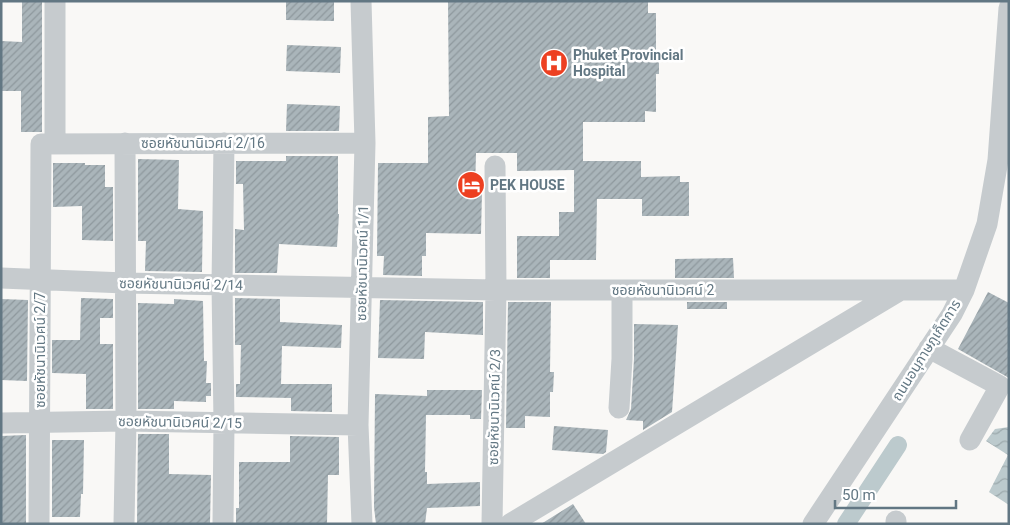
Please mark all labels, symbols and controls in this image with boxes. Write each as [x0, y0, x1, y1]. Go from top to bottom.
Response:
place label: Phuket Provincial Hospital [573, 47, 683, 79]
hospital icon: Phuket Provincial Hospital [539, 48, 569, 78]
street label: ซอยหัชนานิเวศน์ 2/16 [141, 135, 265, 151]
hotel icon: PEK HOUSE [456, 170, 486, 200]
place label: PEK HOUSE [490, 177, 565, 193]
street label: ซอยหัชนานิเวศน์ 1/1 [353, 205, 371, 321]
street label: ซอยหัชนานิเวศน์ 2/14 [119, 275, 243, 293]
street label: ซอยหัชนานิเวศน์ 2 [612, 282, 714, 298]
street label: ซอยหัชนานิเวศน์ 2/7 [32, 292, 48, 408]
street label: ถนนอนุภาษภูเก็ตการ [888, 296, 964, 404]
street label: ซอยหัชนานิเวศน์ 2/3 [485, 349, 503, 465]
street label: ซอยหัชนานิเวศน์ 2/15 [118, 413, 242, 431]
scale bar [835, 478, 956, 510]
text: 50 m [842, 486, 876, 504]

